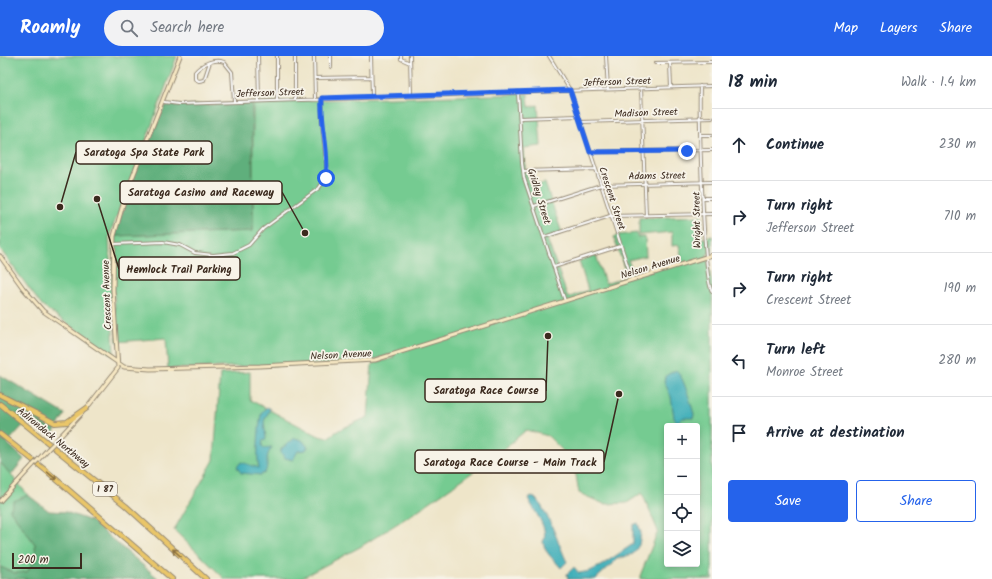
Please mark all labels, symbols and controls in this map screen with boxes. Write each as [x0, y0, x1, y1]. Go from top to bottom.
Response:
search box [104, 10, 384, 46]
text: Roamly [20, 13, 80, 43]
text: Search here [150, 16, 224, 40]
icon: search [118, 17, 140, 39]
text: Map [834, 17, 858, 39]
text: Layers [880, 17, 918, 39]
text: Share [940, 17, 972, 39]
text: 18 min [728, 69, 777, 96]
text: Walk · 1.4 km [901, 72, 976, 93]
street label: Jefferson Street [583, 73, 651, 91]
street label: Jefferson Street [236, 84, 304, 102]
street label: Madison Street [614, 104, 678, 122]
text: Continue [766, 133, 824, 157]
icon: ahead [728, 134, 750, 156]
text: 230 m [939, 134, 976, 155]
callout: Saratoga Spa State Park [76, 141, 212, 164]
route end [678, 142, 696, 160]
text: Saratoga Spa State Park [84, 144, 205, 162]
street label: Crescent Street [594, 165, 630, 232]
street label: Gridley Street [523, 166, 555, 226]
street label: Adams Street [628, 167, 686, 184]
route start [317, 169, 335, 187]
callout: Saratoga Casino and Raceway [120, 181, 282, 204]
text: Saratoga Casino and Raceway [128, 184, 274, 202]
street label: Wright Street [689, 191, 705, 249]
text: Turn right [766, 194, 833, 218]
icon: right [728, 206, 750, 228]
text: 710 m [944, 206, 976, 227]
text: Jefferson Street [766, 218, 854, 239]
street label: Nelson Avenue [619, 250, 682, 284]
callout: Hemlock Trail Parking [119, 257, 240, 280]
street label: Crescent Avenue [98, 259, 116, 330]
text: Hemlock Trail Parking [126, 261, 232, 279]
text: Turn right [766, 266, 833, 290]
icon: right [728, 278, 750, 300]
text: 190 m [944, 278, 976, 299]
text: Crescent Street [766, 290, 851, 311]
text: Turn left [766, 338, 826, 362]
street label: Nelson Avenue [310, 345, 373, 365]
icon: left [728, 350, 750, 372]
text: 280 m [939, 350, 976, 371]
text: Monroe Street [766, 362, 843, 383]
callout: Saratoga Race Course [425, 379, 546, 402]
text: Saratoga Race Course [433, 382, 539, 400]
street label: Adirondack Northway [14, 403, 93, 472]
text: Arrive at destination [766, 421, 905, 445]
icon: arrive [728, 422, 750, 444]
map controls [664, 423, 700, 567]
button: + [664, 423, 700, 459]
callout: Saratoga Race Course - Main Track [415, 450, 604, 473]
text: Saratoga Race Course - Main Track [423, 454, 597, 472]
button: − [664, 459, 700, 495]
one-way arrow [47, 471, 58, 480]
button: Save [728, 480, 848, 522]
button: Share [856, 480, 976, 522]
road number: I 87 [93, 482, 117, 496]
button: locate [664, 495, 700, 531]
button: layers [664, 531, 700, 567]
one-way arrow [172, 548, 182, 557]
scale bar [12, 551, 82, 570]
text: 200 m [18, 551, 49, 569]

